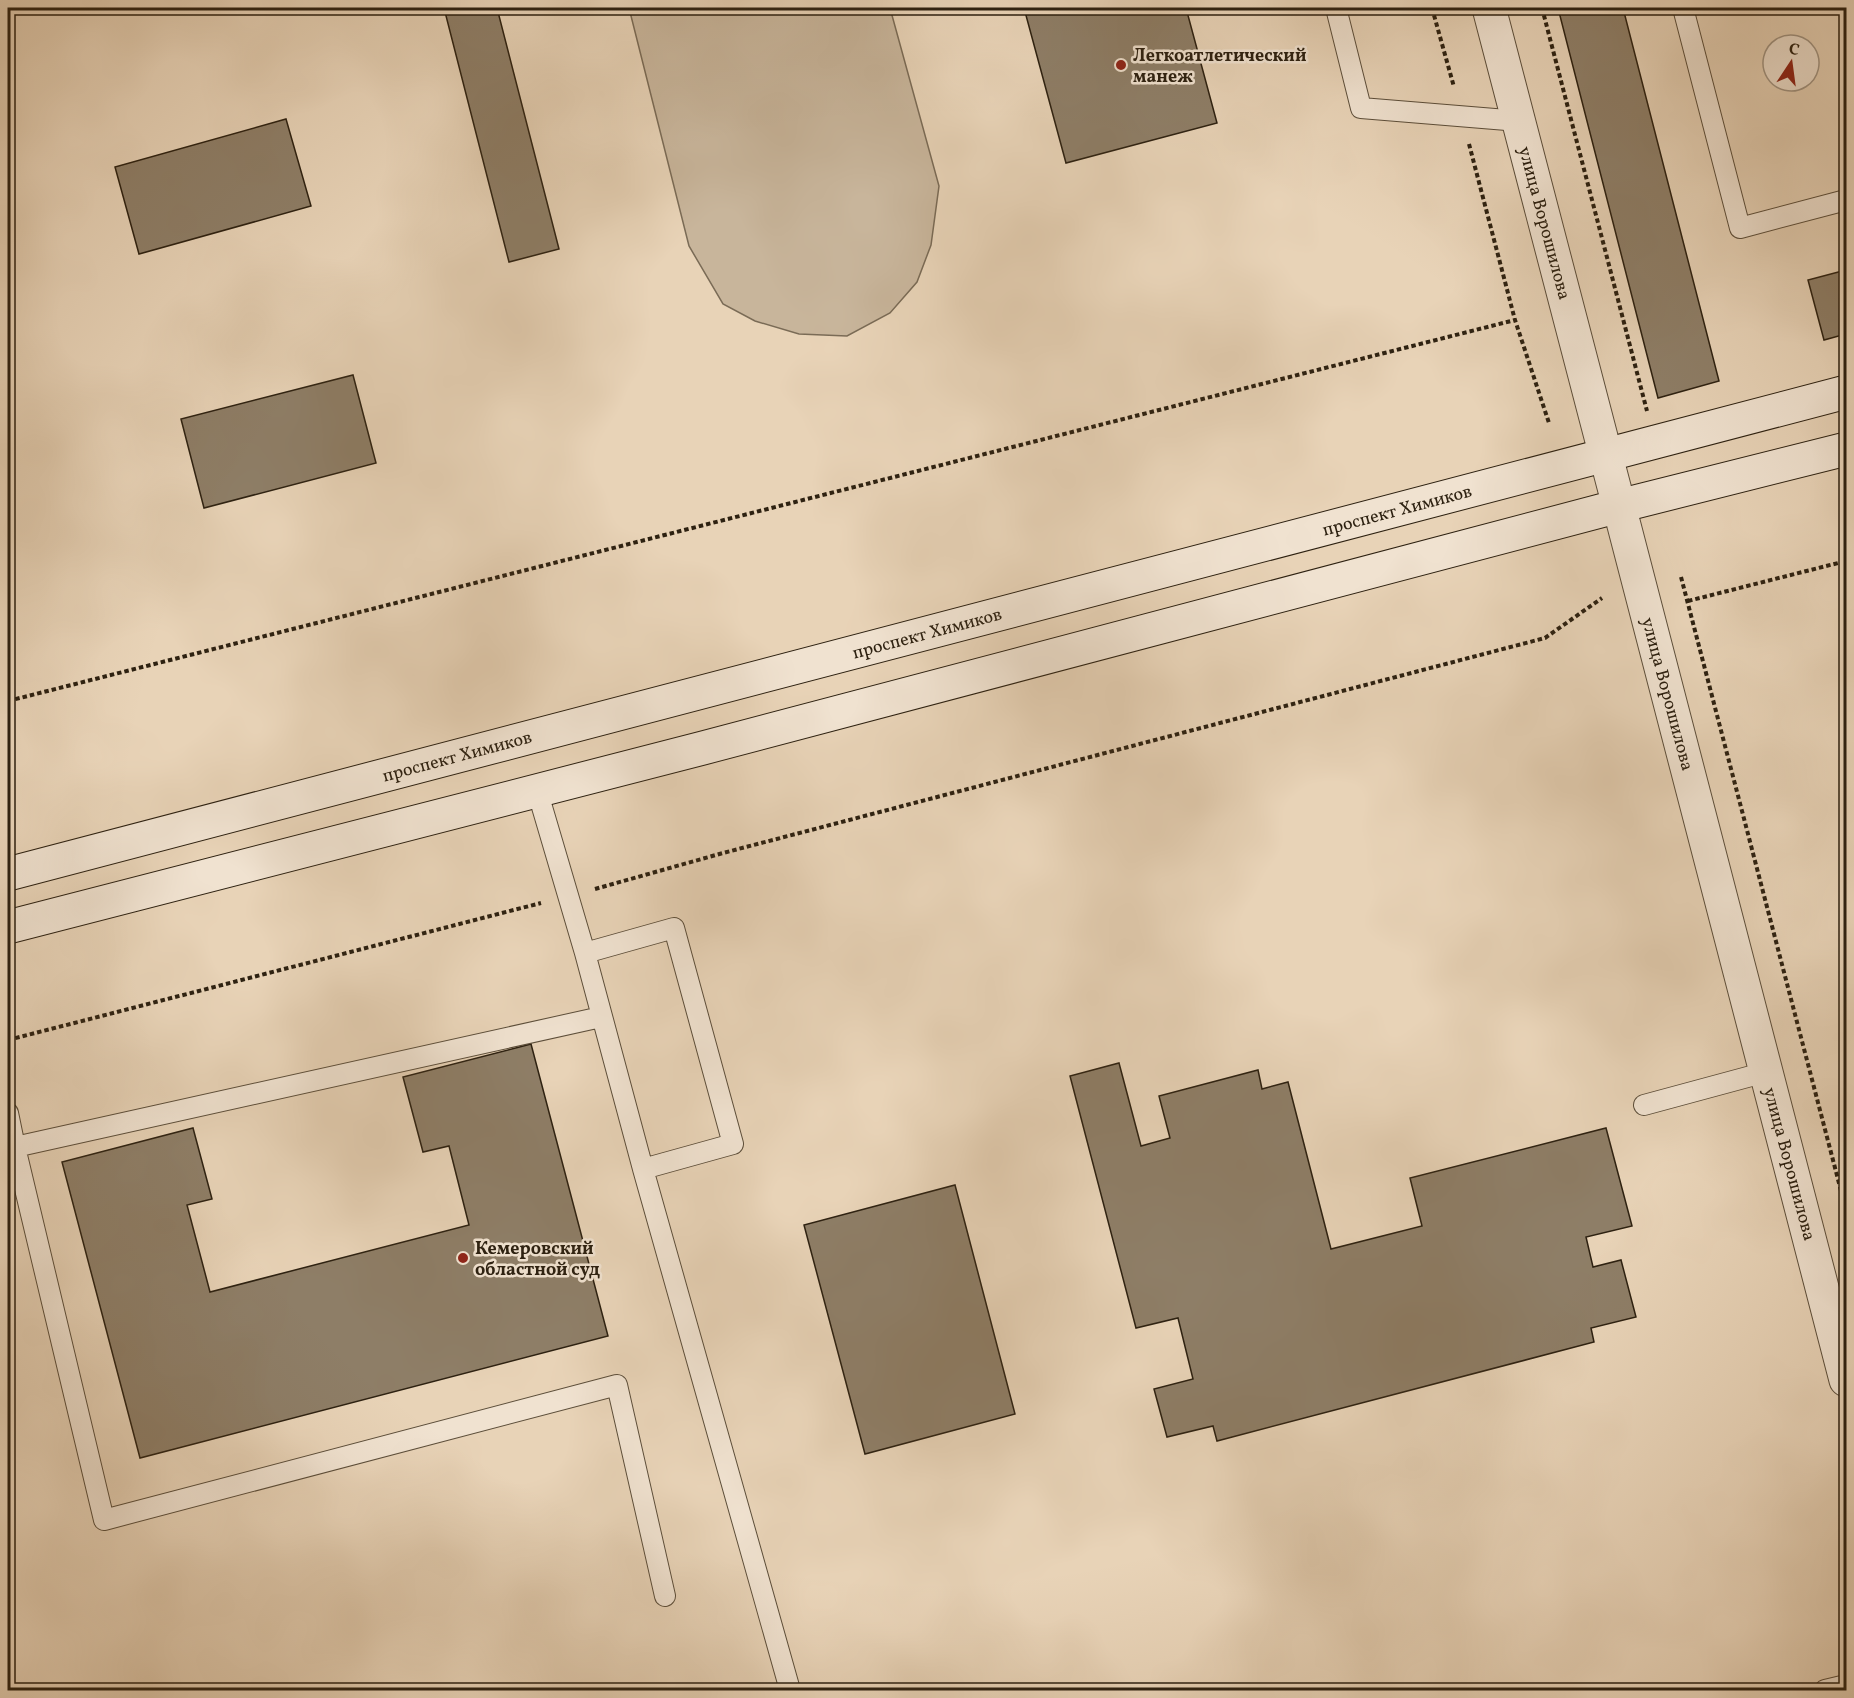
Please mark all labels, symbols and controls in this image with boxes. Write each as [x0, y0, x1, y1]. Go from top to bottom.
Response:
north arrow [1761, 33, 1821, 93]
text: С [1786, 38, 1801, 62]
place label: Легкоатлетический манеж [1133, 44, 1306, 90]
marker: Легкоатлетический манеж [1114, 58, 1128, 72]
street label: улица Ворошилова [1511, 144, 1576, 303]
street label: проспект Химиков [1320, 479, 1475, 543]
street label: проспект Химиков [850, 602, 1005, 666]
street label: улица Ворошилова [1634, 615, 1699, 774]
street label: проспект Химиков [380, 725, 535, 789]
street label: улица Ворошилова [1756, 1085, 1821, 1244]
place label: Кемеровский областной суд [475, 1237, 600, 1283]
marker: Кемеровский областной суд [456, 1251, 470, 1265]

